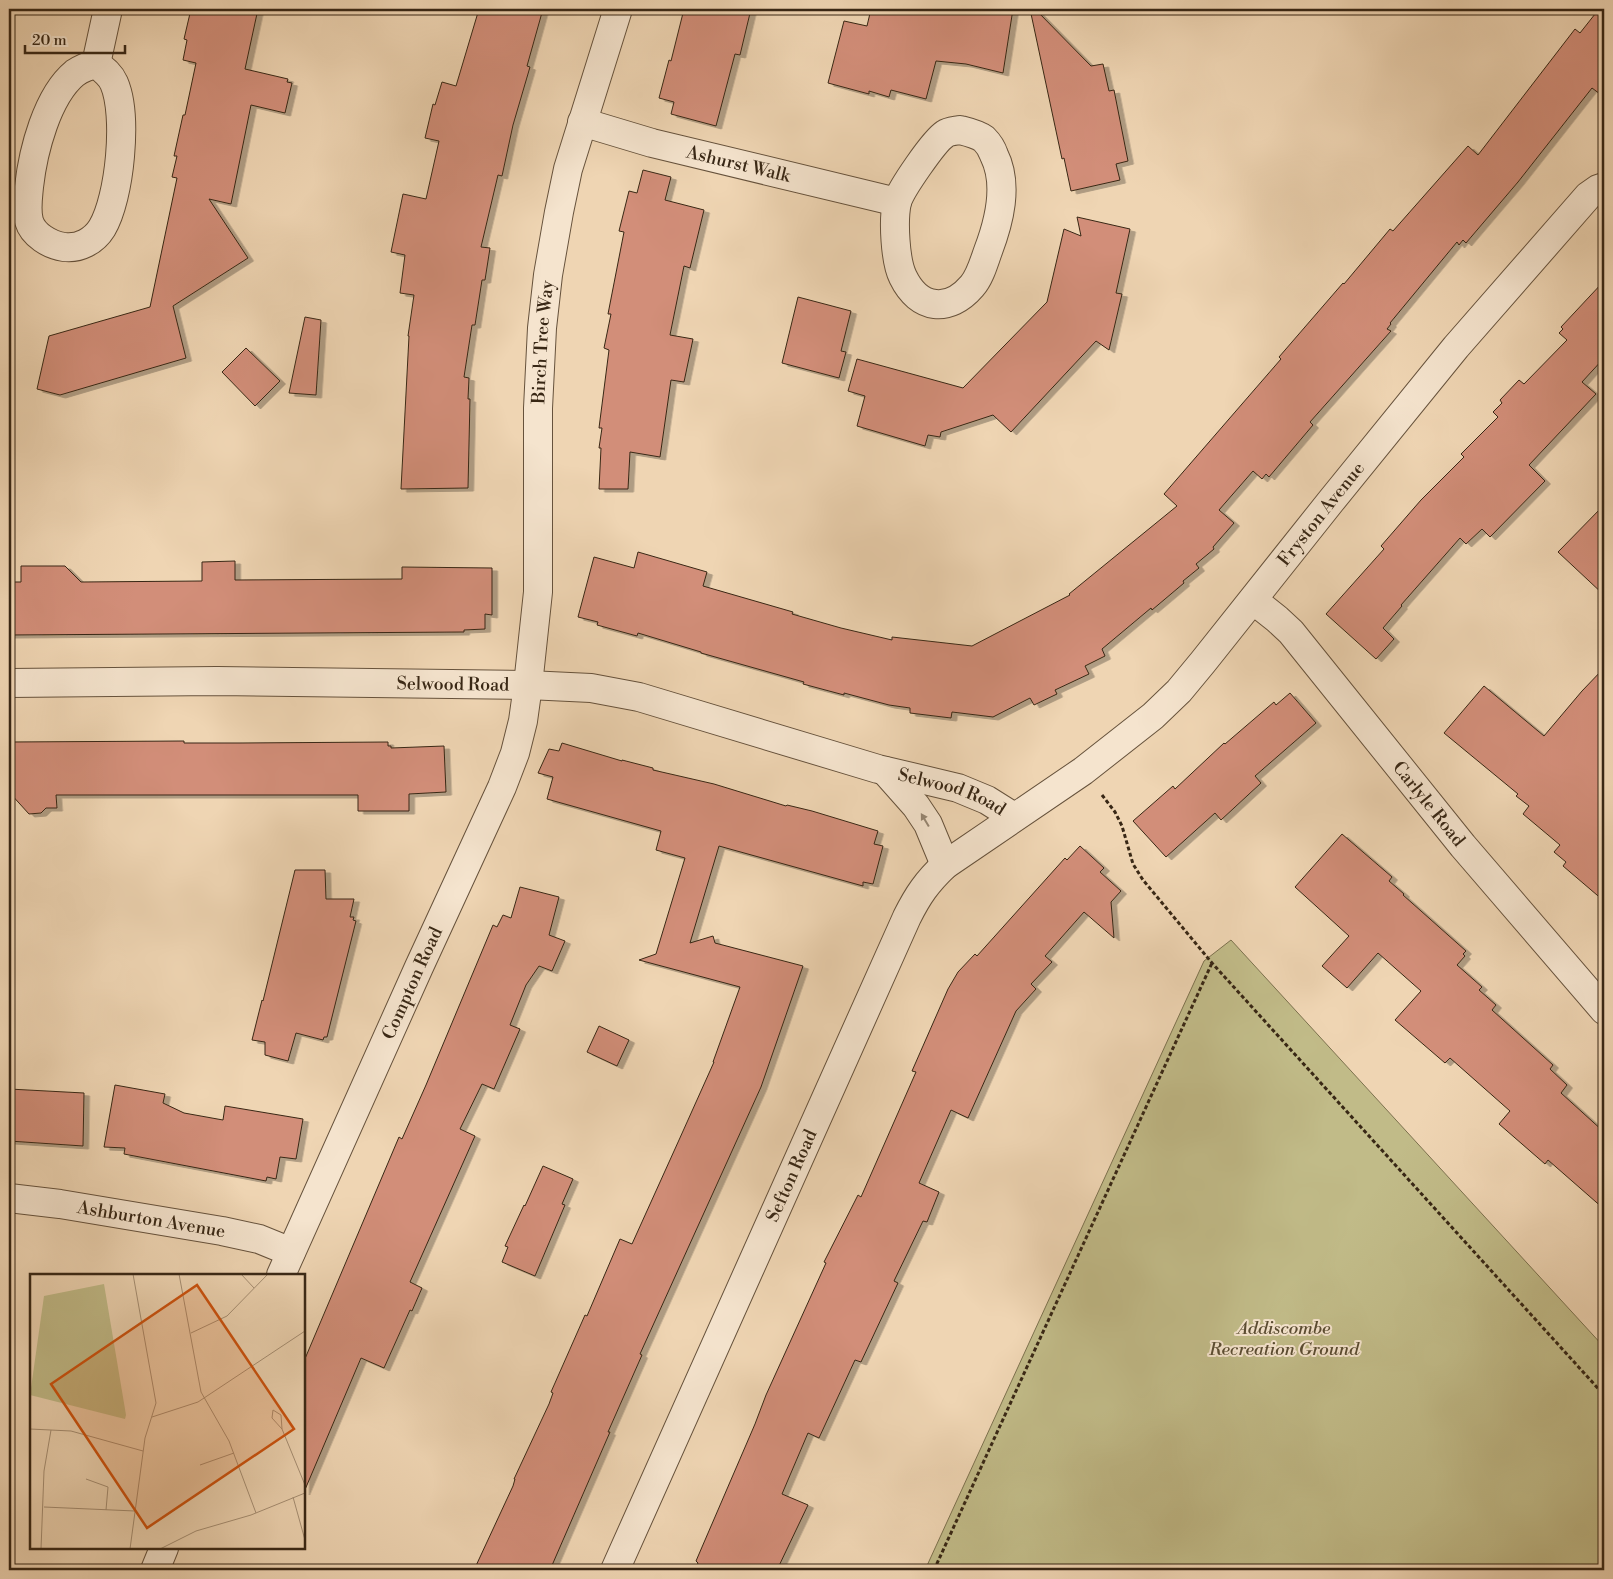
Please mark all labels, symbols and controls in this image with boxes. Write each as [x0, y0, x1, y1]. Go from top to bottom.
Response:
scale bar [25, 22, 125, 54]
text: 20 m [32, 31, 67, 50]
street label: Ashurst Walk [683, 140, 794, 188]
street label: Birch Tree Way [527, 279, 559, 406]
street label: Fryston Avenue [1272, 457, 1370, 571]
street label: Selwood Road [396, 672, 510, 696]
street label: Carlyle Road [1388, 756, 1471, 852]
street label: Selwood Road [896, 763, 1011, 821]
one-way arrow [920, 814, 929, 827]
street label: Compton Road [377, 922, 448, 1043]
street label: Sefton Road [761, 1125, 822, 1226]
street label: Ashburton Avenue [75, 1195, 227, 1243]
inset map [30, 1274, 305, 1549]
park label: Addiscombe Recreation Ground [1208, 1317, 1360, 1361]

